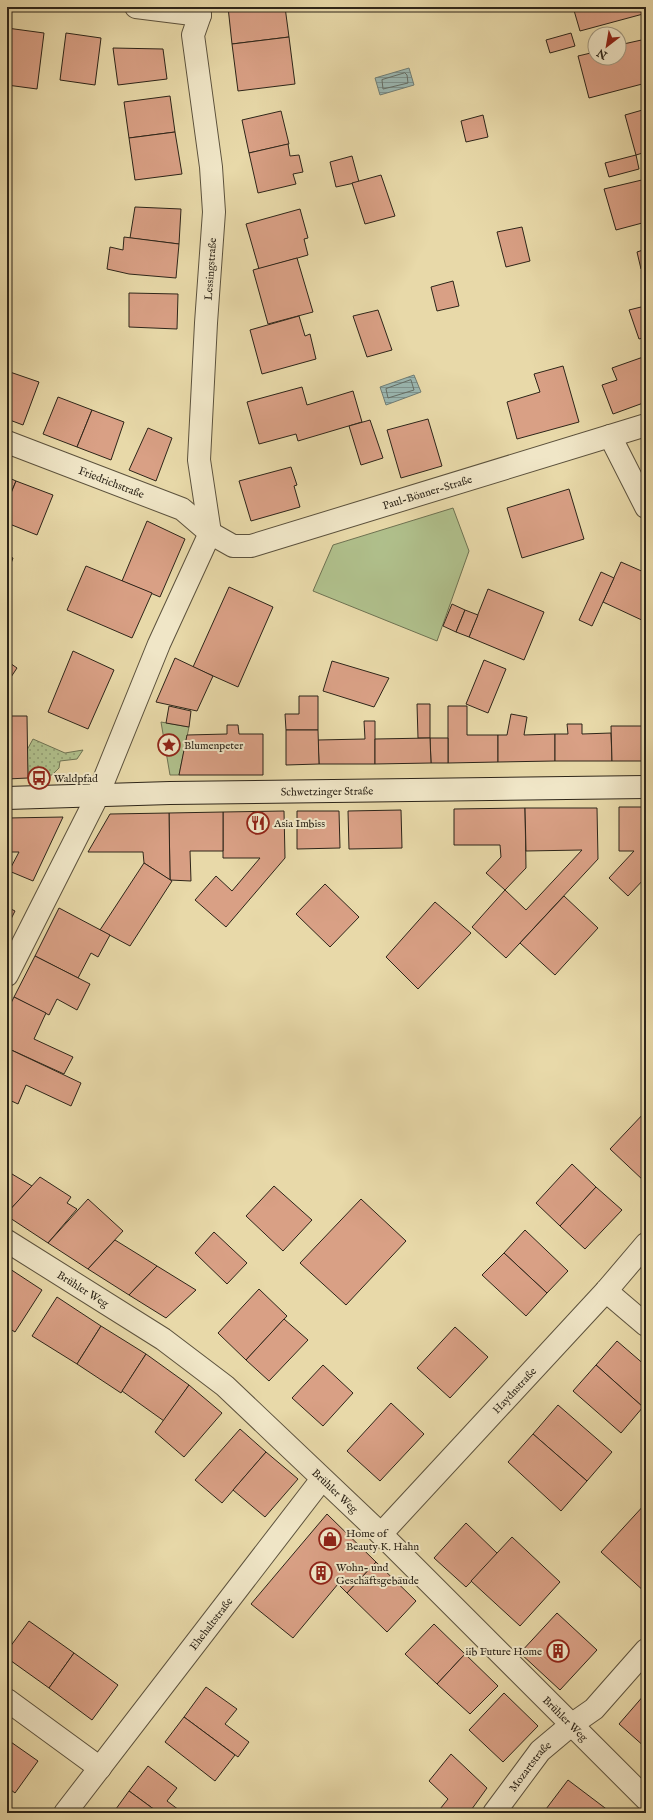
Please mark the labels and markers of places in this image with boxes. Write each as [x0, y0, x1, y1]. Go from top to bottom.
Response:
place icon: Blumenpeter [156, 732, 182, 758]
place label: Blumenpeter [184, 739, 243, 753]
bus stop icon: Waldpfad [26, 765, 52, 791]
place label: Waldpfad [54, 772, 98, 786]
restaurant icon: Asia Imbiss [245, 810, 271, 836]
place label: Asia Imbiss [273, 817, 325, 831]
shop icon: Home of Beauty K. Hahn [317, 1526, 343, 1552]
place label: Home of Beauty K. Hahn [346, 1527, 419, 1554]
building icon: Wohn- und Geschäftsgebäude [308, 1560, 334, 1586]
place label: Wohn- und Geschäftsgebäude [336, 1561, 419, 1588]
building icon: iib Future Home [545, 1638, 571, 1664]
place label: iib Future Home [466, 1645, 542, 1659]

